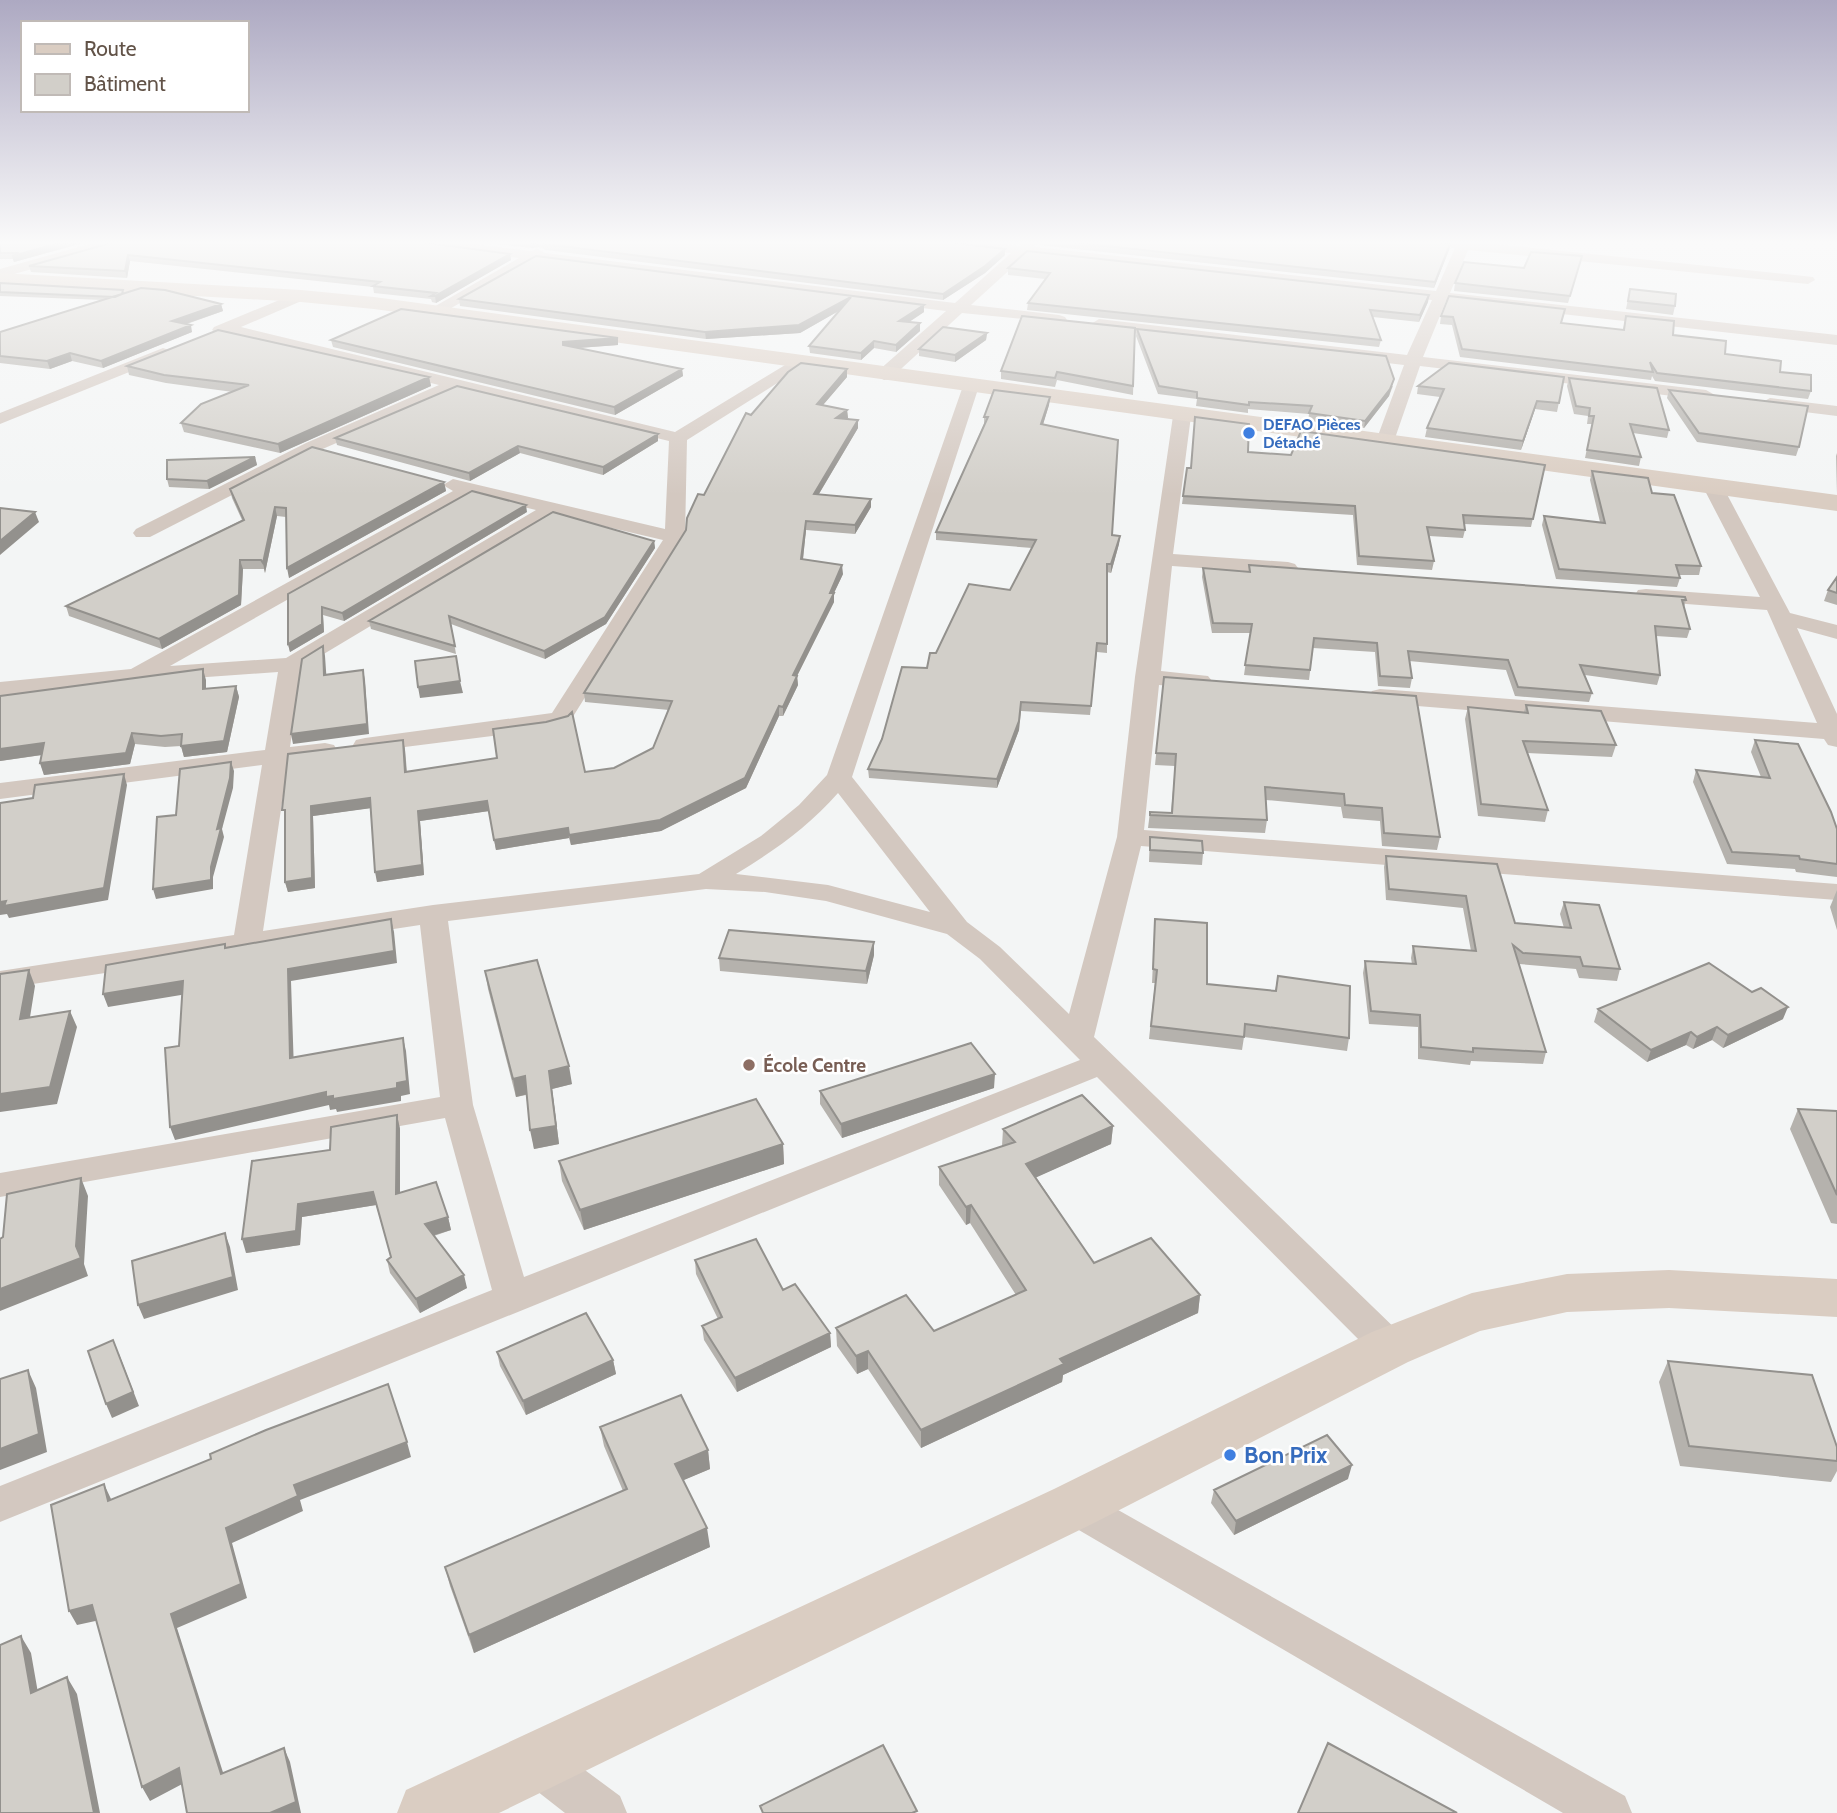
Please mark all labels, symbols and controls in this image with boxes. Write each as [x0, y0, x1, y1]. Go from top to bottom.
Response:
legend [21, 21, 248, 112]
text: Route [84, 36, 137, 61]
text: Bâtiment [84, 71, 166, 96]
place label: DEFAO Pièces Détaché [1263, 415, 1361, 452]
marker: DEFAO Pièces Détaché [1241, 425, 1257, 441]
place label: École Centre [763, 1053, 866, 1077]
marker: École Centre [741, 1057, 757, 1073]
place label: Bon Prix [1244, 1441, 1328, 1469]
marker: Bon Prix [1222, 1447, 1238, 1463]

